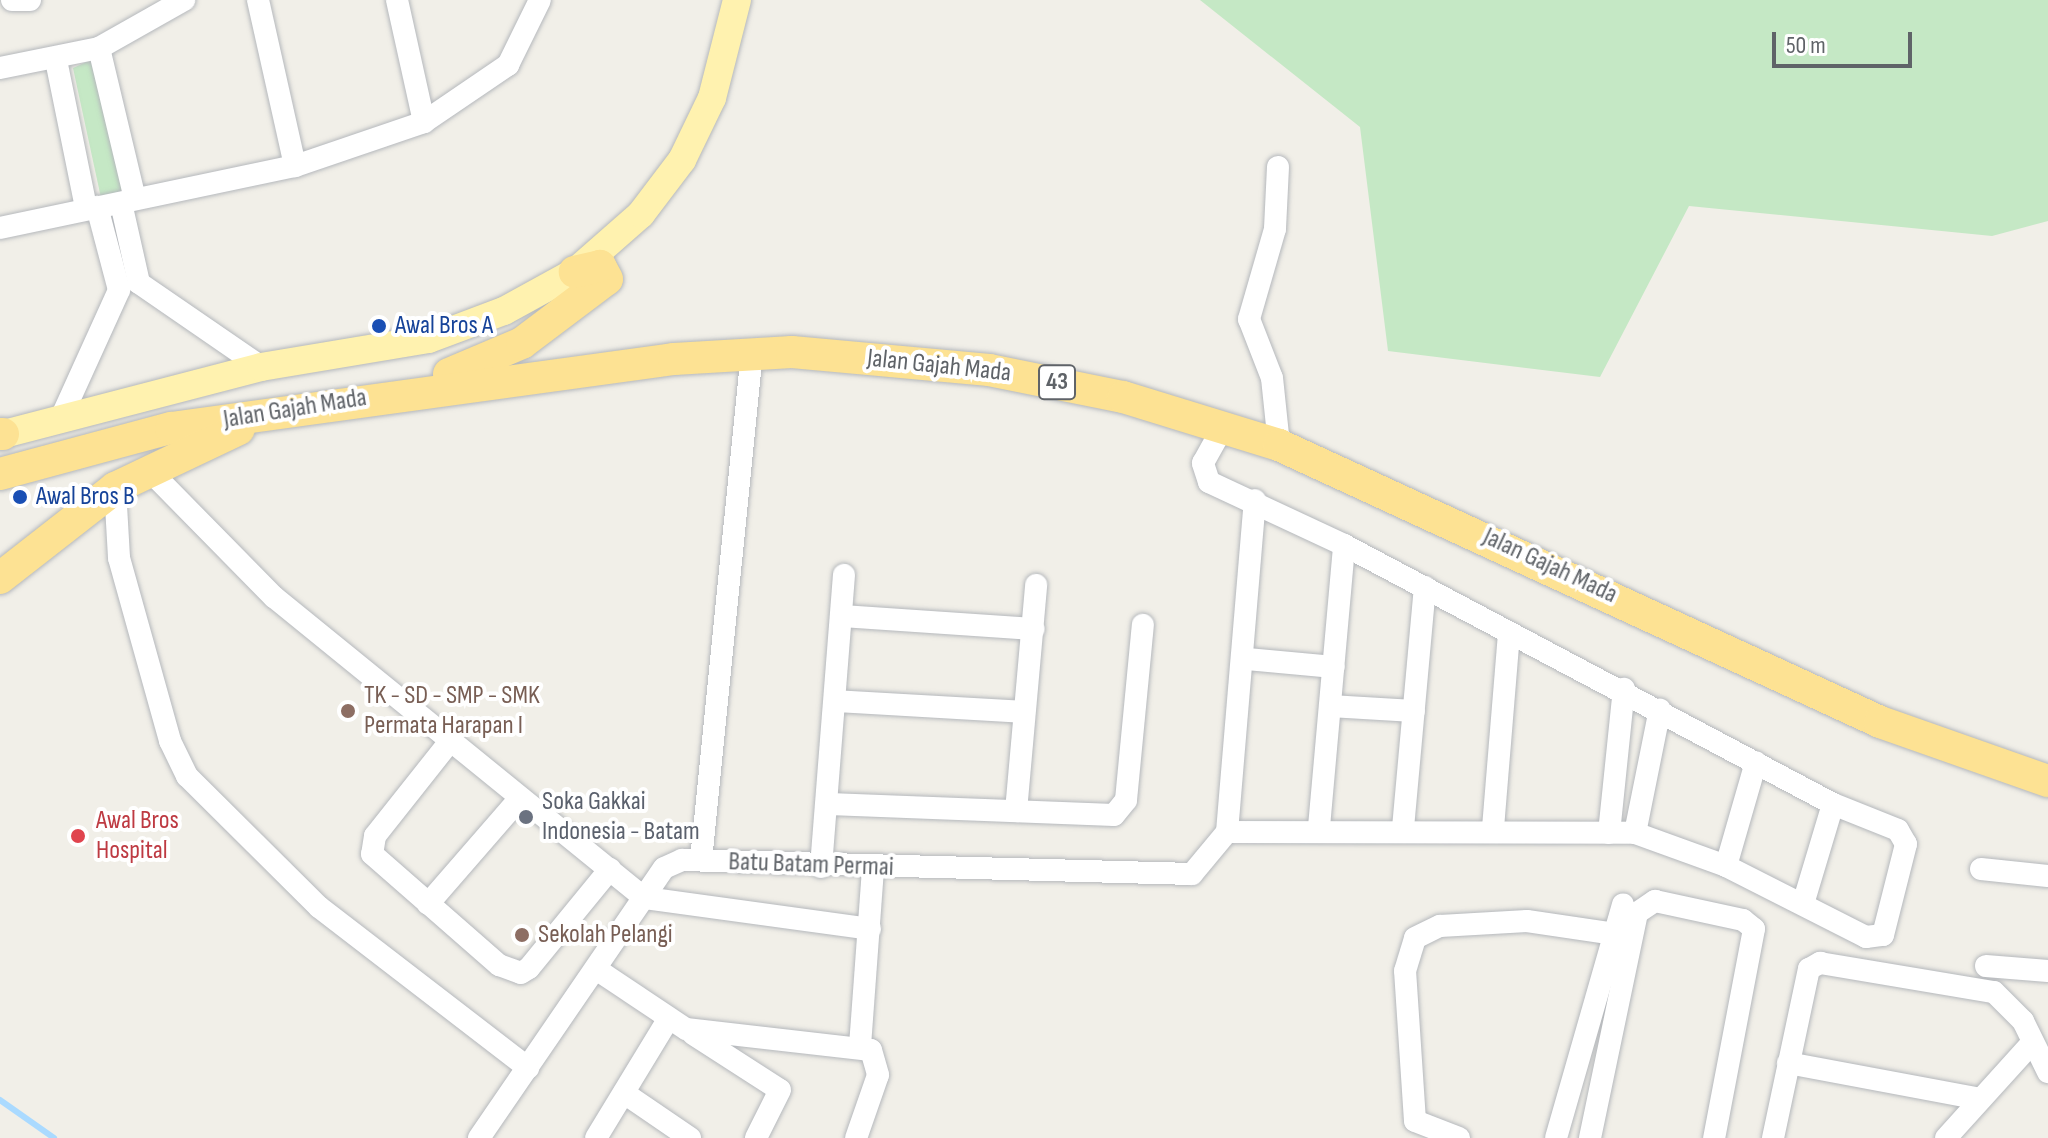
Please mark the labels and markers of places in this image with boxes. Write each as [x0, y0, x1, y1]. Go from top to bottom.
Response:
place label: Awal Bros A [395, 310, 493, 342]
marker: Awal Bros A [370, 317, 388, 335]
place label: Awal Bros B [36, 481, 134, 513]
marker: Awal Bros B [11, 488, 29, 506]
place label: TK - SD - SMP - SMK Permata Harapan I [364, 680, 540, 742]
marker: TK - SD - SMP - SMK Permata Harapan I [339, 702, 357, 720]
place label: Soka Gakkai Indonesia - Batam [542, 786, 700, 848]
place label: Awal Bros Hospital [96, 805, 179, 866]
marker: Soka Gakkai Indonesia - Batam [517, 808, 535, 826]
marker: Awal Bros Hospital [67, 825, 89, 847]
place label: Sekolah Pelangi [538, 919, 673, 951]
marker: Sekolah Pelangi [513, 926, 531, 944]

